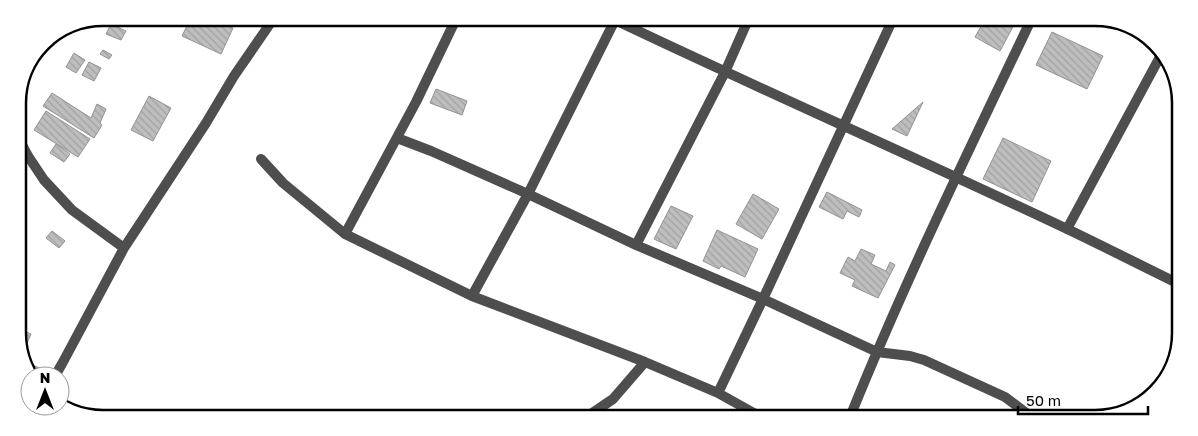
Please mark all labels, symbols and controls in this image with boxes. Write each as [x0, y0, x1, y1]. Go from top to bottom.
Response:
north arrow [20, 366, 70, 416]
text: N [40, 369, 50, 386]
scale bar [1018, 384, 1148, 416]
text: 50 m [1026, 391, 1061, 409]

